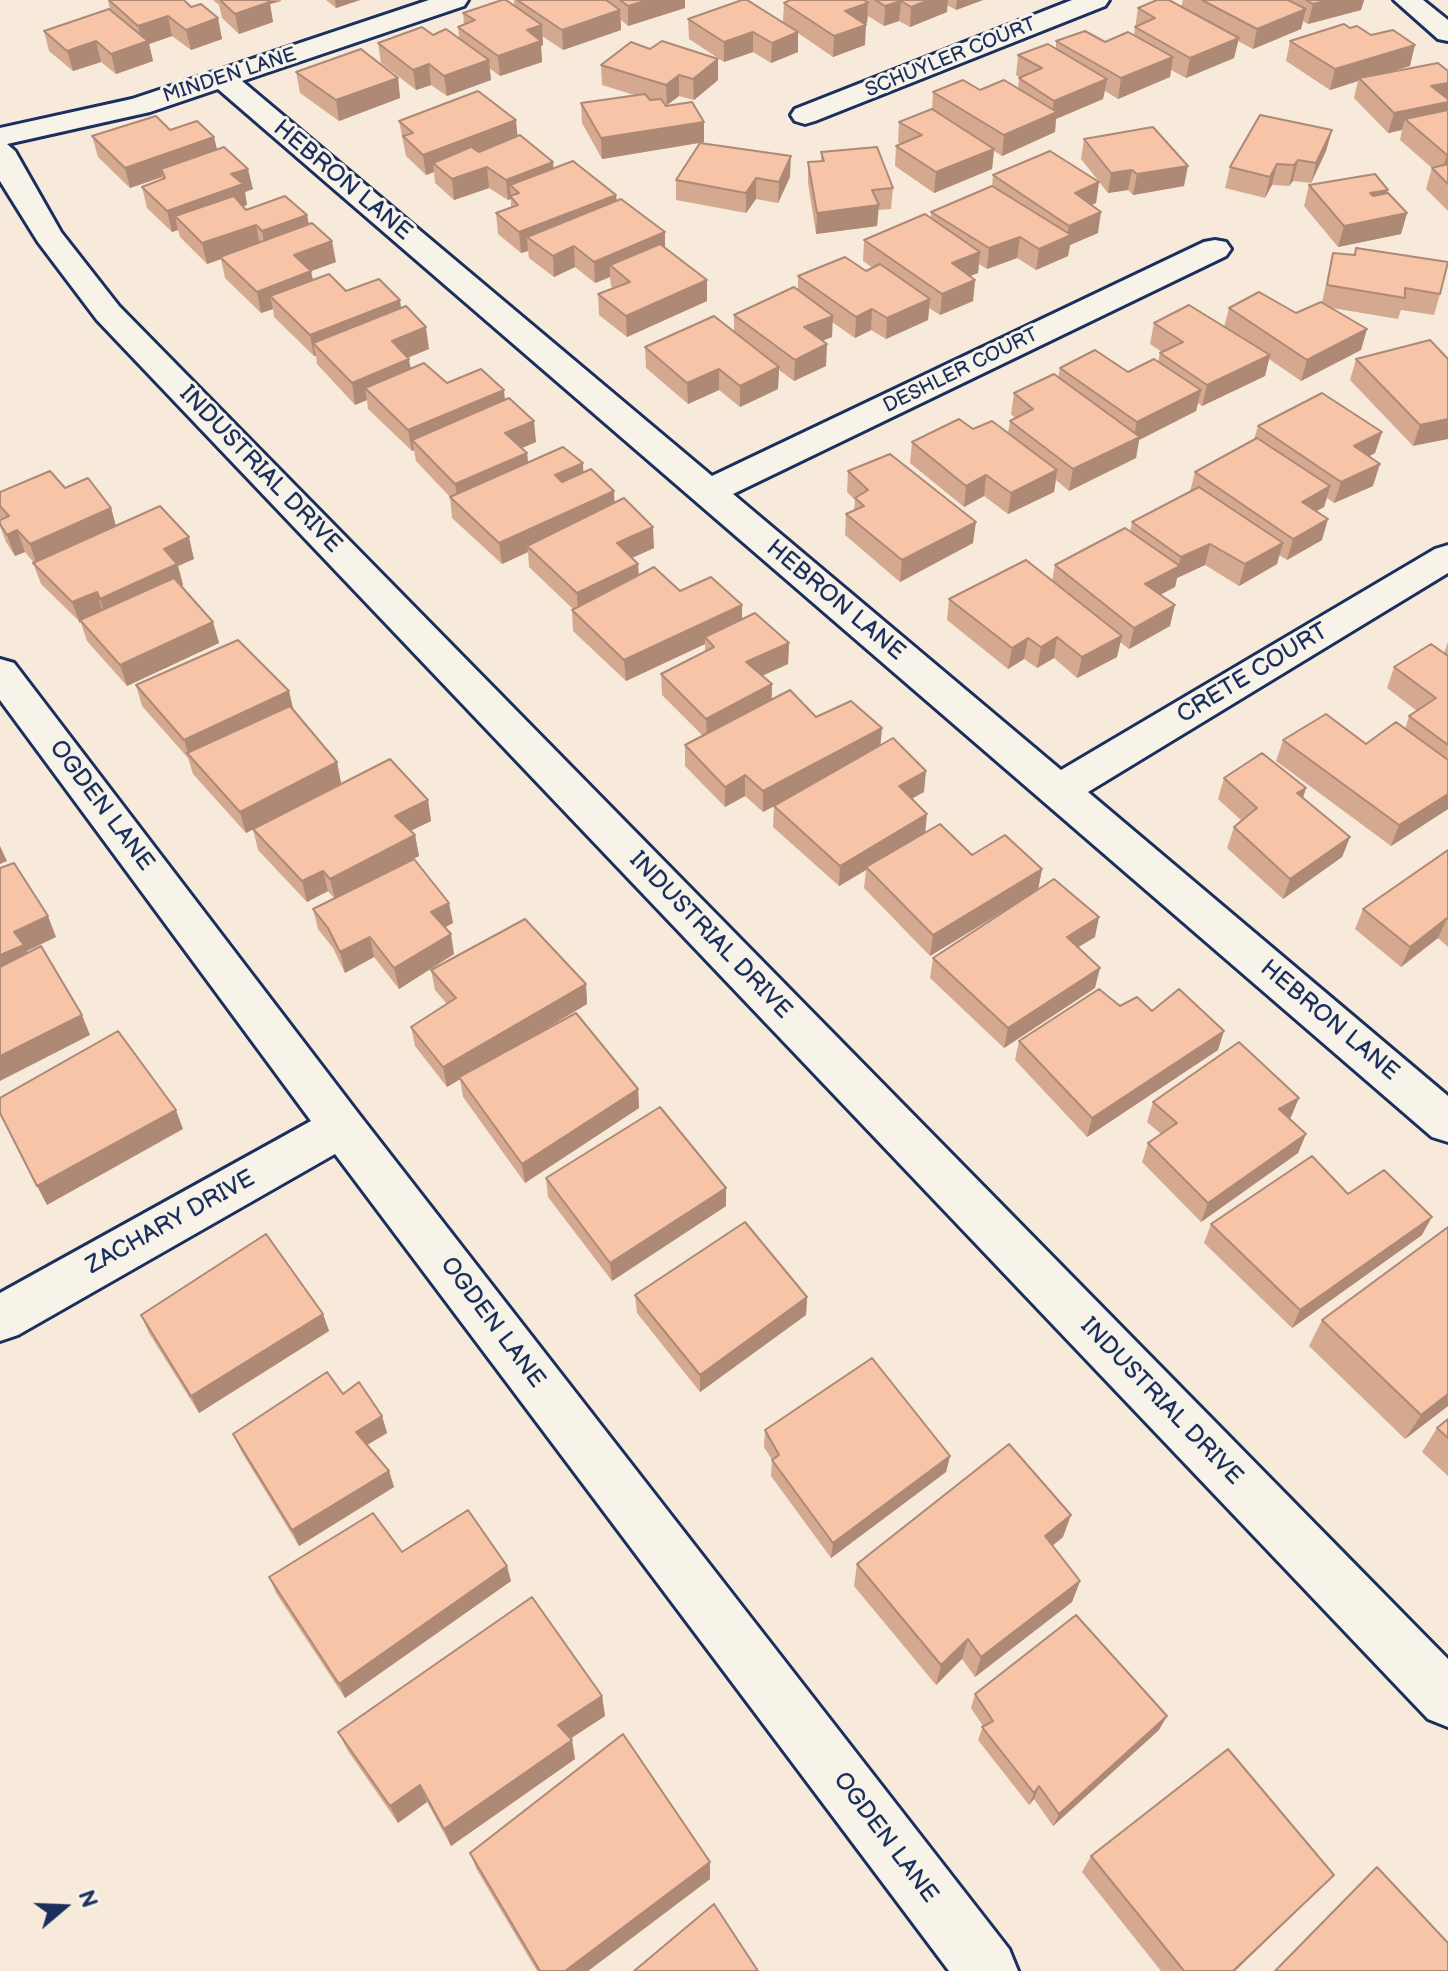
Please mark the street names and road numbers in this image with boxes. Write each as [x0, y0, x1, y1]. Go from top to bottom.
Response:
street label: SCHUYLER COURT [862, 13, 1040, 103]
street label: MINDEN LANE [160, 43, 300, 109]
street label: HEBRON LANE [267, 115, 417, 247]
street label: DESHLER COURT [880, 323, 1042, 419]
street label: INDUSTRIAL DRIVE [173, 380, 347, 560]
street label: HEBRON LANE [760, 535, 910, 667]
street label: CRETE COURT [1172, 618, 1334, 730]
street label: OGDEN LANE [42, 735, 160, 877]
street label: INDUSTRIAL DRIVE [623, 846, 797, 1026]
street label: HEBRON LANE [1254, 955, 1404, 1087]
street label: ZACHARY DRIVE [82, 1165, 260, 1281]
street label: OGDEN LANE [433, 1252, 551, 1394]
street label: INDUSTRIAL DRIVE [1074, 1312, 1248, 1492]
street label: OGDEN LANE [826, 1767, 944, 1909]

